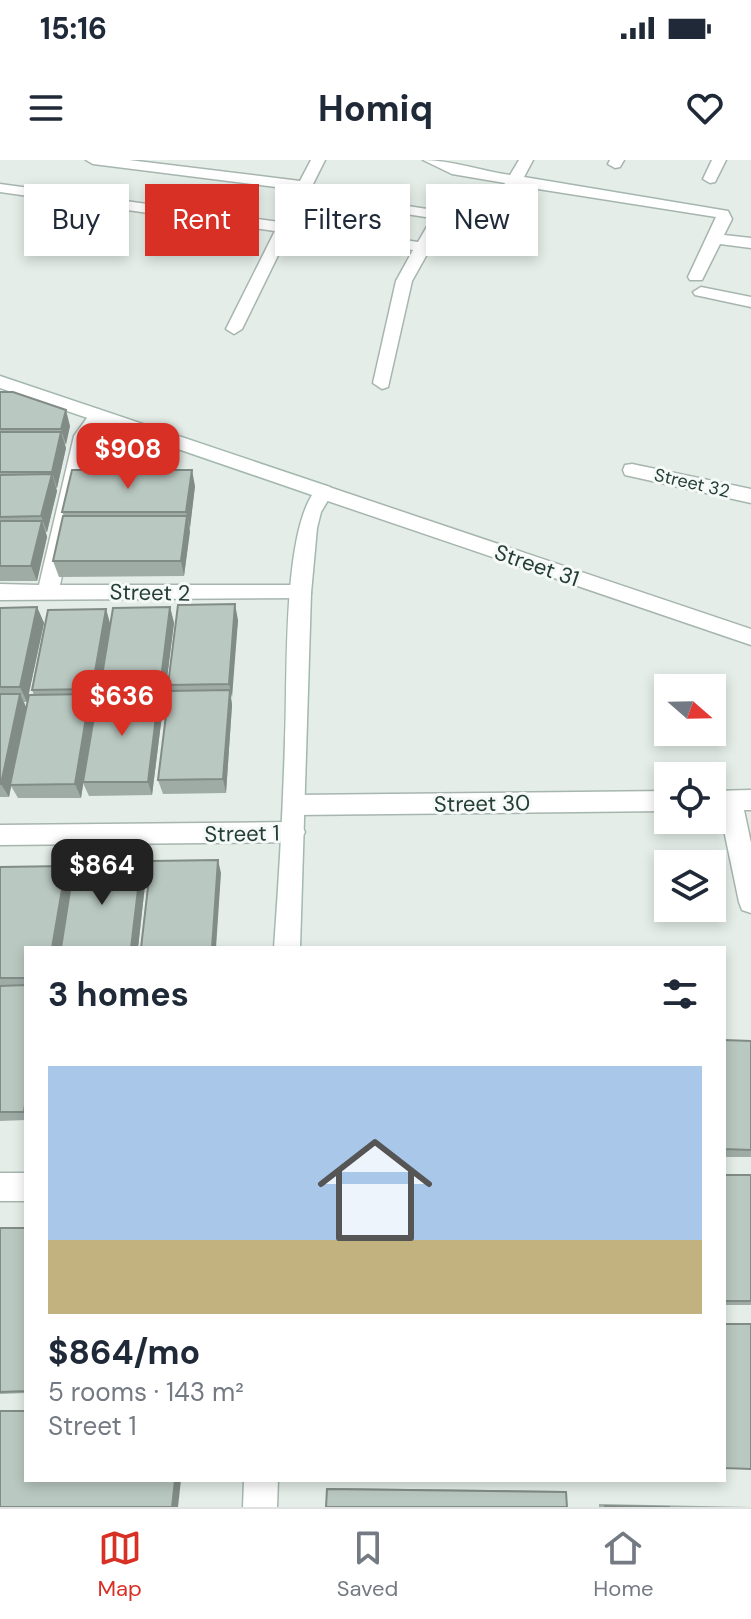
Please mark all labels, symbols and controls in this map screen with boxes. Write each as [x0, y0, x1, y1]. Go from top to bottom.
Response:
text: 15:16 [40, 9, 107, 48]
text: Homiq [318, 85, 433, 132]
icon: menu [24, 86, 68, 130]
icon: heart [683, 86, 727, 130]
chip: Buy [24, 184, 129, 256]
chip: Rent [145, 184, 259, 256]
chip: Filters [275, 184, 410, 256]
chip: New [426, 184, 538, 256]
pin: $908 [81, 423, 175, 491]
text: $908 [95, 432, 161, 466]
street label: Street 32 [652, 463, 732, 503]
street label: Street 31 [491, 537, 583, 593]
street label: Street 2 [109, 577, 191, 608]
pin: $636 [75, 670, 169, 738]
north arrow [654, 674, 726, 746]
map controls [654, 674, 726, 922]
text: $636 [90, 679, 154, 713]
button: locate [654, 762, 726, 834]
street label: Street 30 [434, 788, 530, 819]
street label: Street 1 [204, 818, 280, 849]
pin: $864 [55, 839, 149, 907]
text: $864 [69, 848, 135, 882]
button: layers [654, 850, 726, 922]
text: 3 homes [48, 972, 189, 1017]
icon: filters [658, 972, 702, 1016]
icon: home [303, 1118, 447, 1262]
text: $864/mo [48, 1330, 200, 1375]
text: 5 rooms · 143 m² [48, 1375, 244, 1409]
text: Street 1 [48, 1409, 137, 1443]
tab: Map [97, 1526, 142, 1603]
tab: Saved [337, 1526, 398, 1603]
tab: Home [593, 1526, 654, 1603]

